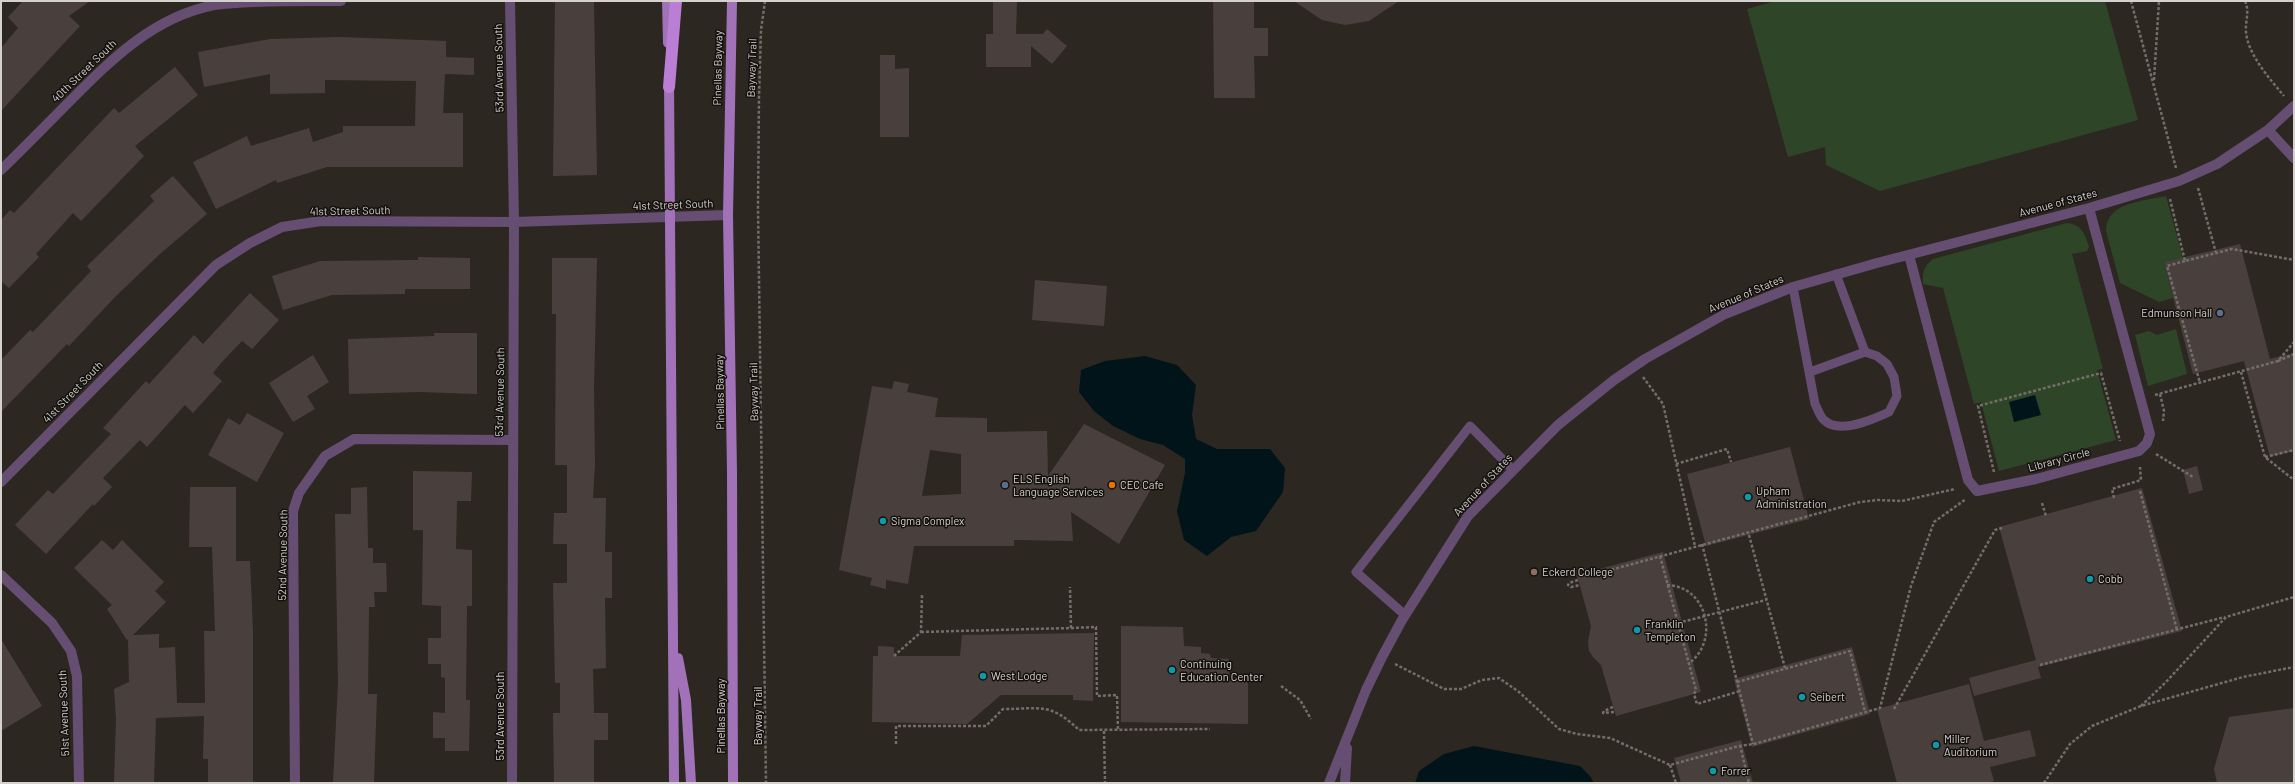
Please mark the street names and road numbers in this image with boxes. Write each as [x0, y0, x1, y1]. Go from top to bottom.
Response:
street label: 53rd Avenue South [492, 23, 506, 113]
street label: Pinellas Bayway [711, 30, 725, 106]
street label: 40th Street South [49, 37, 119, 105]
street label: Bayway Trail [744, 38, 760, 98]
street label: Avenue of States [2018, 186, 2098, 220]
street label: 41st Street South [632, 197, 714, 213]
street label: 41st Street South [309, 204, 391, 218]
street label: Avenue of States [1707, 272, 1785, 316]
street label: 53rd Avenue South [493, 347, 507, 437]
street label: Pinellas Bayway [713, 354, 727, 430]
street label: 41st Street South [40, 358, 106, 426]
street label: Bayway Trail [747, 363, 761, 421]
street label: Library Circle [2026, 445, 2092, 475]
street label: Avenue of States [1451, 451, 1515, 519]
street label: 52nd Avenue South [276, 509, 290, 601]
street label: 51st Avenue South [56, 670, 72, 756]
street label: 53rd Avenue South [493, 672, 507, 760]
street label: Pinellas Bayway [714, 678, 728, 754]
street label: Bayway Trail [751, 687, 765, 745]

